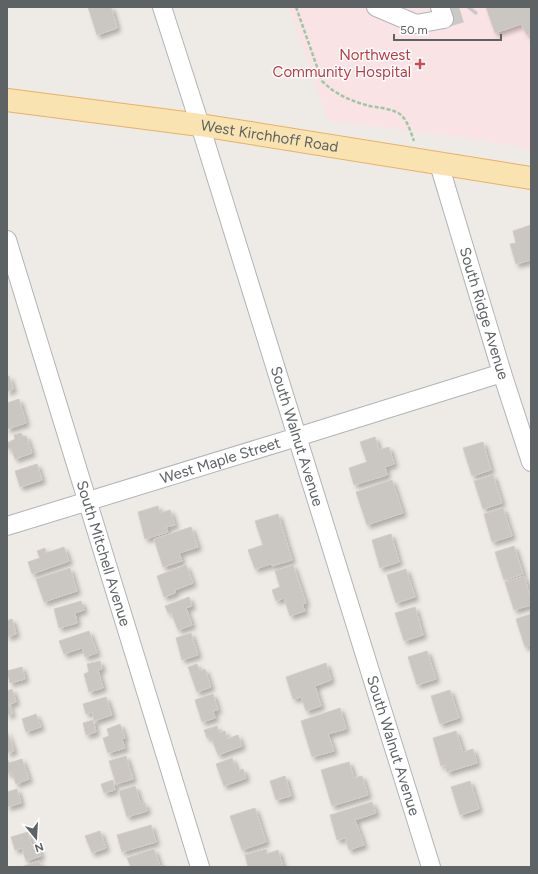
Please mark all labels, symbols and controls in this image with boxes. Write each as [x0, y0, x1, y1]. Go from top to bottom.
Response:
scale bar [394, 16, 501, 42]
text: 50 m [400, 23, 428, 37]
place label: Northwest Community Hospital [273, 46, 411, 81]
marker: Northwest Community Hospital [414, 58, 426, 70]
street label: West Kirchhoff Road [199, 116, 340, 156]
street label: South Ridge Avenue [456, 245, 513, 382]
street label: South Walnut Avenue [267, 364, 327, 509]
street label: West Maple Street [158, 434, 283, 488]
street label: South Mitchell Avenue [73, 478, 134, 629]
street label: South Walnut Avenue [363, 673, 423, 818]
north arrow [16, 818, 56, 858]
text: N [33, 840, 45, 855]

